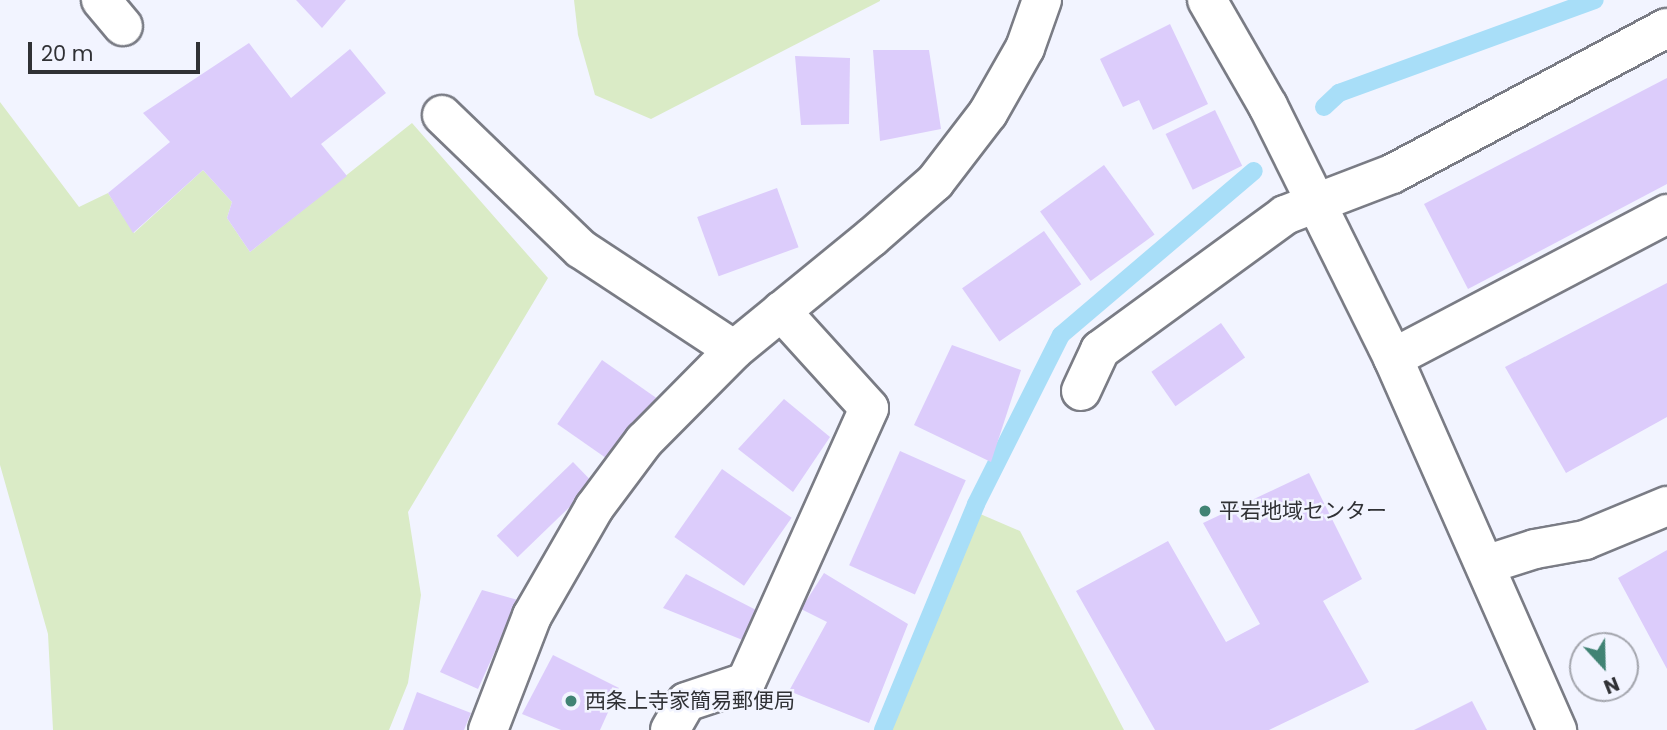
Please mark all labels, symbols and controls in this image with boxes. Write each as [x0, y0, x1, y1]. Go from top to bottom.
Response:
scale bar [32, 28, 203, 72]
text: 20 m [41, 39, 94, 68]
place label: 平岩地域センター [1219, 498, 1387, 524]
marker: 平岩地域センター [1197, 503, 1213, 519]
north arrow [1569, 632, 1639, 702]
text: N [1600, 670, 1623, 700]
place label: 西条上寺家簡易郵便局 [585, 688, 795, 714]
marker: 西条上寺家簡易郵便局 [563, 693, 579, 709]

